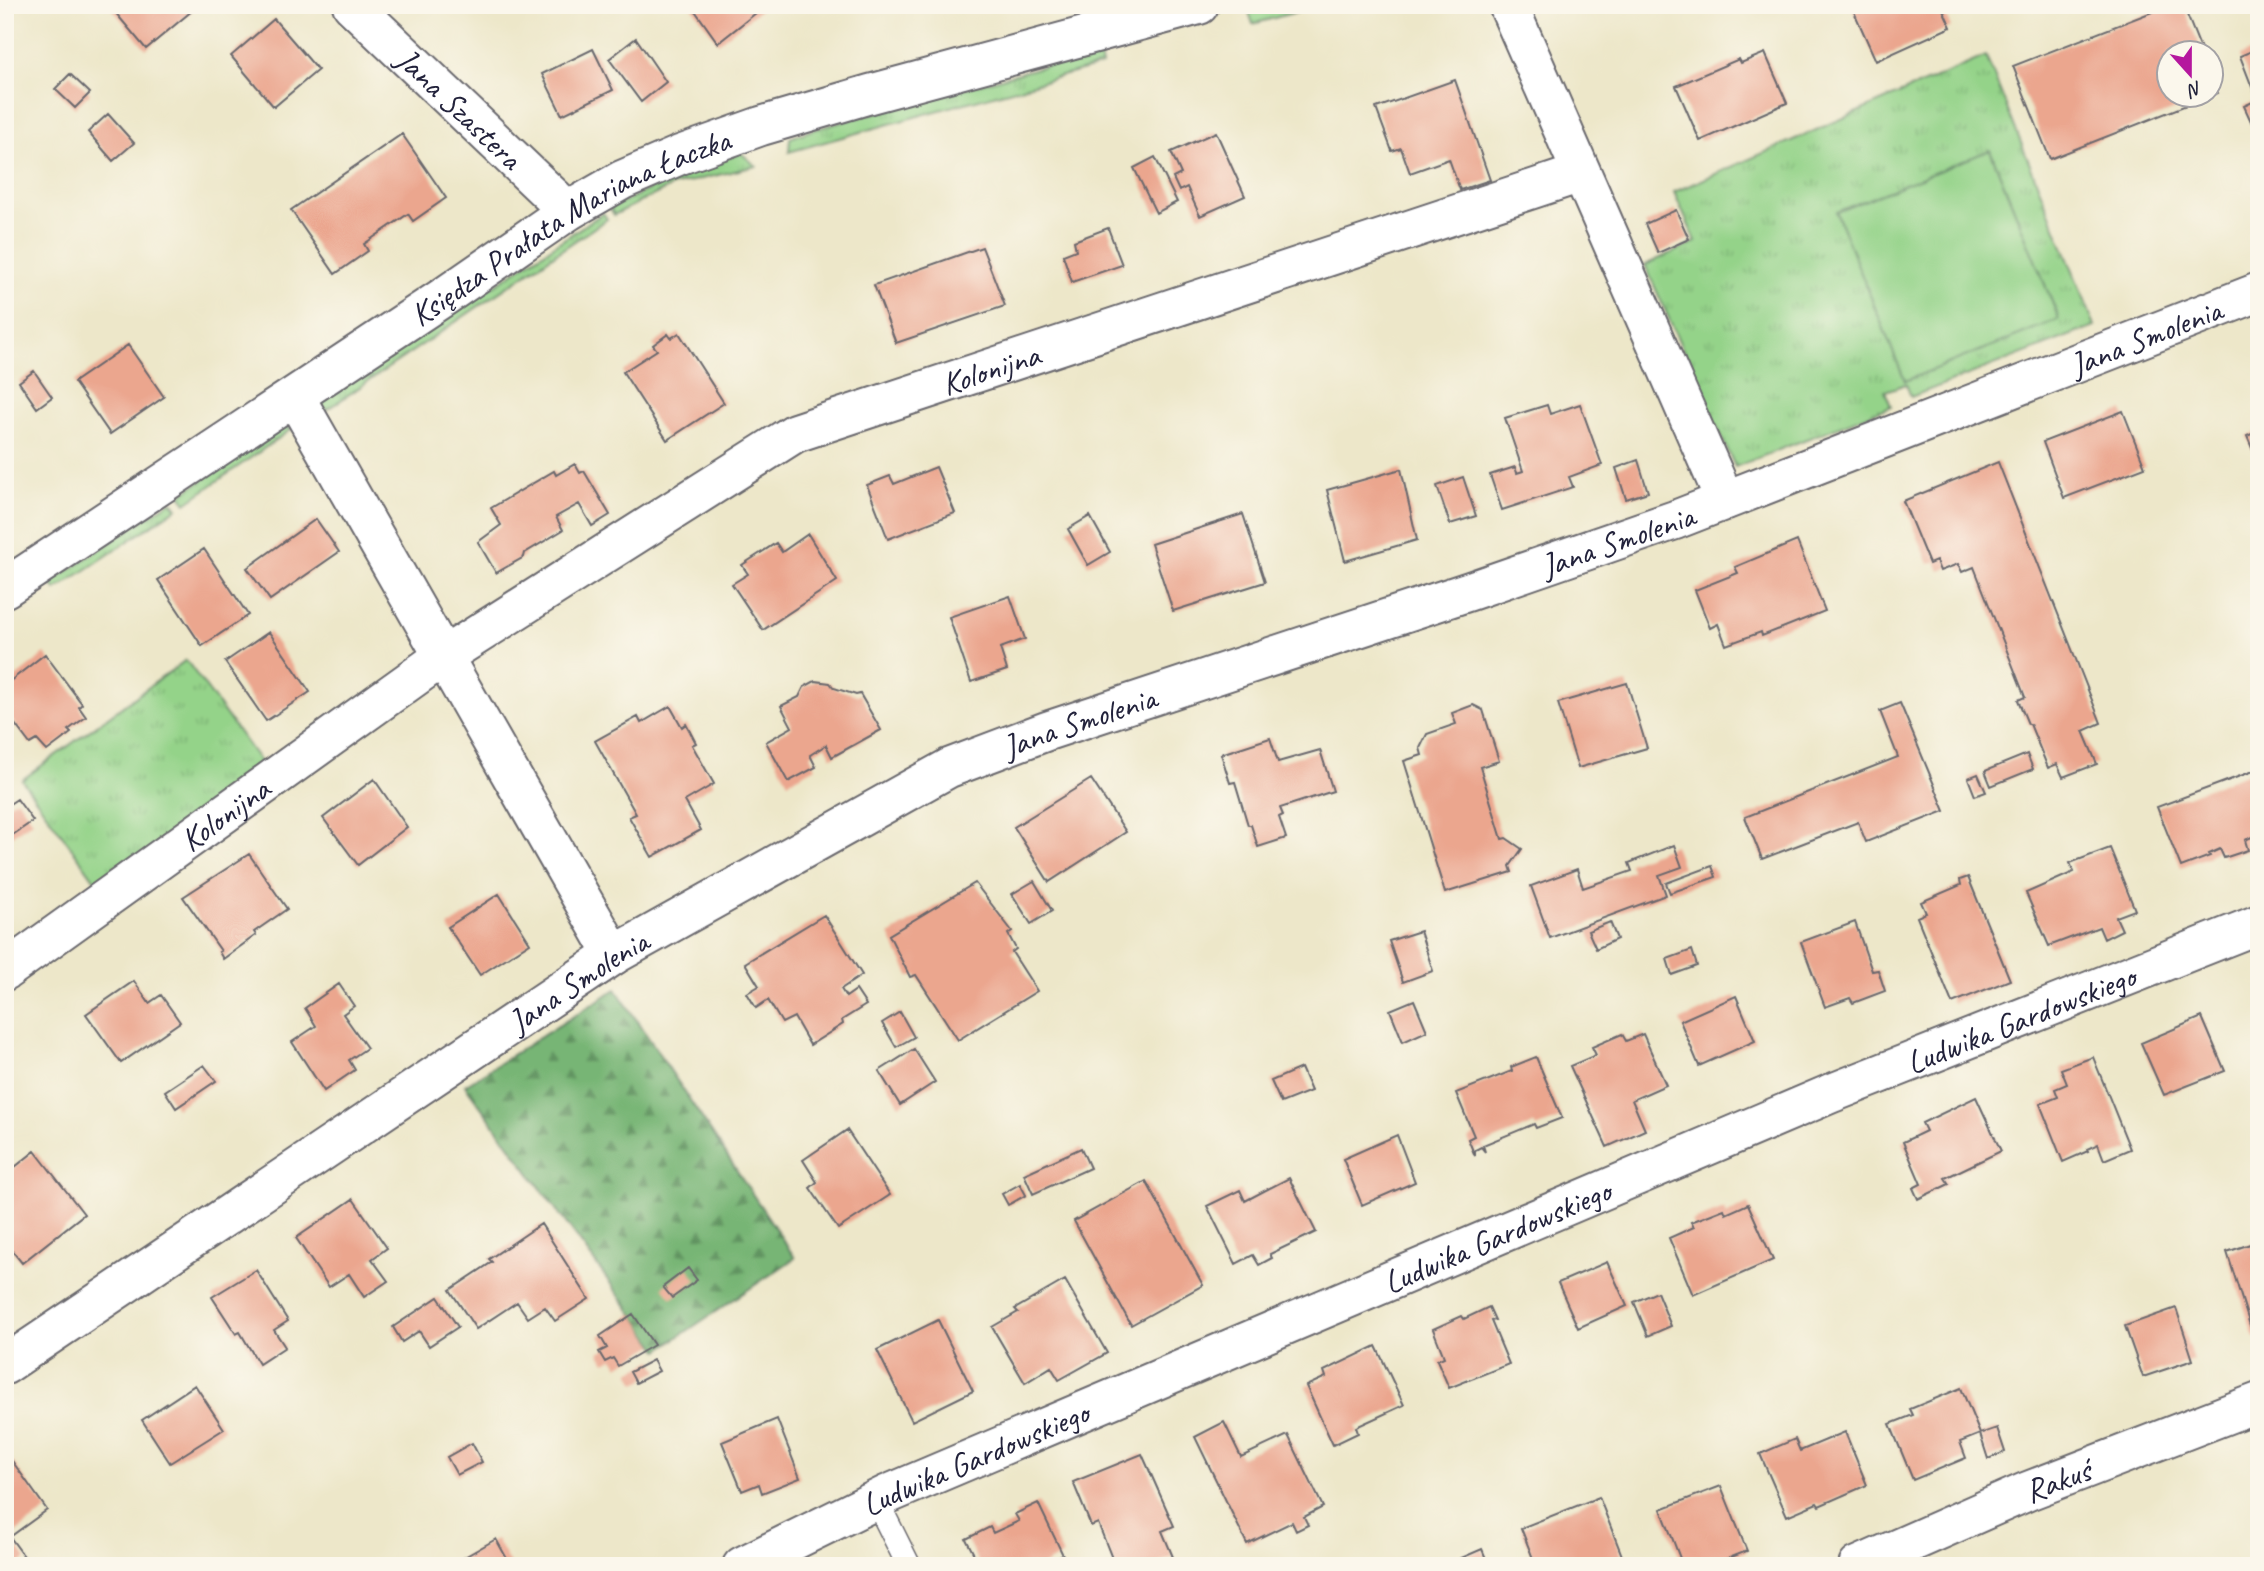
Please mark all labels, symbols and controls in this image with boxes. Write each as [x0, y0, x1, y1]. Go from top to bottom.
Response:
street label: Jana Szastera [386, 37, 532, 180]
north arrow [2156, 38, 2226, 108]
text: N [2183, 76, 2206, 103]
street label: Księdza Prałata Mariana Łaczka [402, 118, 737, 336]
street label: Jana Smolenia [2062, 288, 2230, 387]
street label: Kolonijna [936, 333, 1048, 405]
street label: Jana Smolenia [1534, 494, 1702, 587]
street label: Jana Smolenia [995, 676, 1164, 769]
street label: Kolonijna [172, 766, 280, 861]
street label: Jana Smolenia [499, 919, 658, 1043]
street label: Ludwika Gardowskiego [1900, 954, 2144, 1084]
street label: Ludwika Gardowskiego [1377, 1168, 1620, 1303]
street label: Ludwika Gardowskiego [855, 1390, 1098, 1526]
street label: Rakuś [2018, 1447, 2101, 1512]

